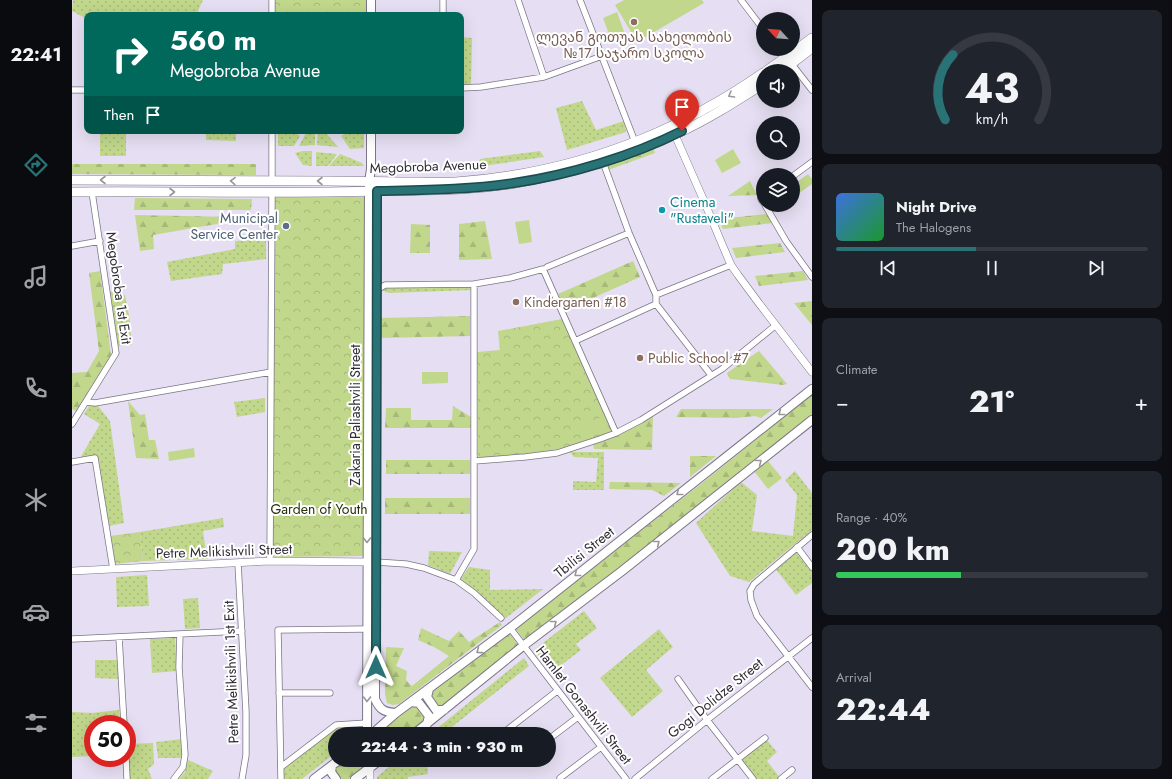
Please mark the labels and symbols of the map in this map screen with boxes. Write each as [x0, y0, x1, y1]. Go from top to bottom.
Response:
north arrow [756, 12, 800, 56]
marker: ლევან გოთუას სახელობის №17 საჯარო სკოლა [629, 17, 639, 27]
place label: ლევან გოთუას სახელობის №17 საჯარო სკოლა [536, 27, 732, 63]
pin [665, 90, 699, 131]
one-way arrow [727, 90, 735, 97]
street label: Megobroba Avenue [369, 154, 487, 178]
one-way arrow [100, 176, 106, 184]
one-way arrow [230, 177, 236, 185]
one-way arrow [317, 177, 323, 185]
one-way arrow [169, 188, 175, 196]
place label: Cinema "Rustaveli" [670, 192, 734, 228]
marker: Cinema "Rustaveli" [657, 205, 667, 215]
place label: Municipal Service Center [190, 208, 278, 244]
marker: Municipal Service Center [281, 221, 291, 231]
street label: Megobroba 1st Exit [101, 230, 137, 346]
place label: Kindergarten #18 [524, 292, 627, 312]
marker: Kindergarten #18 [511, 297, 521, 307]
street label: Zakaria Paliashvili Street [345, 344, 365, 486]
place label: Public School #7 [648, 348, 749, 368]
marker: Public School #7 [635, 353, 645, 363]
one-way arrow [779, 408, 786, 415]
one-way arrow [754, 460, 761, 467]
one-way arrow [677, 488, 684, 495]
park label: Garden of Youth [270, 499, 368, 519]
street label: Tbilisi Street [550, 521, 619, 582]
one-way arrow [363, 537, 371, 543]
street label: Petre Melikishvili Street [156, 539, 293, 563]
one-way arrow [652, 541, 659, 548]
one-way arrow [575, 569, 582, 576]
street label: Petre Melikishvili 1st Exit [218, 600, 243, 744]
one-way arrow [550, 620, 557, 627]
street label: Hamlet Gonashvili Street [531, 642, 637, 769]
position arrow [355, 646, 397, 688]
one-way arrow [476, 646, 483, 653]
street label: Gogi Dolidze Street [663, 653, 767, 743]
one-way arrow [363, 696, 371, 702]
speed limit sign: 50 [84, 715, 136, 767]

